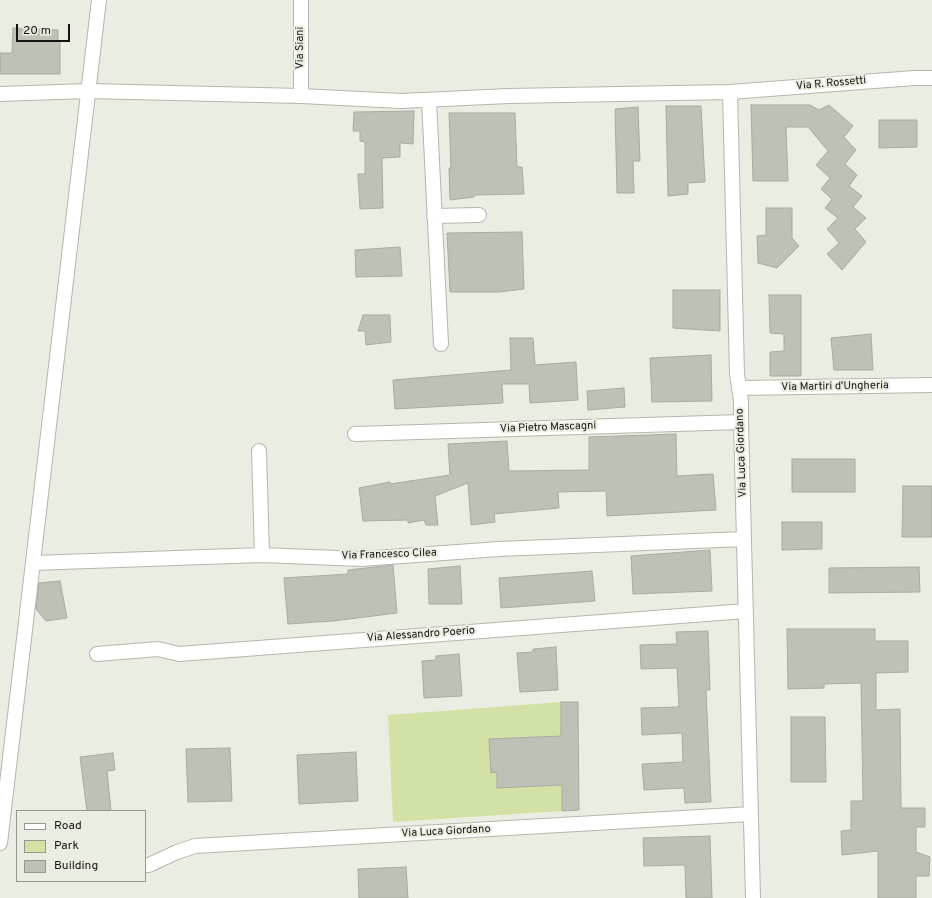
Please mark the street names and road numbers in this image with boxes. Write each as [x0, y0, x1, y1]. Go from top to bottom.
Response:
street label: Via Siani [294, 27, 308, 69]
street label: Via R. Rossetti [795, 74, 867, 94]
street label: Via Martiri d'Ungheria [781, 379, 889, 395]
street label: Via Luca Giordano [734, 408, 750, 498]
street label: Via Pietro Mascagni [500, 420, 596, 436]
street label: Via Francesco Cilea [341, 547, 437, 563]
street label: Via Alessandro Poerio [366, 625, 476, 645]
street label: Via Luca Giordano [401, 823, 491, 841]

